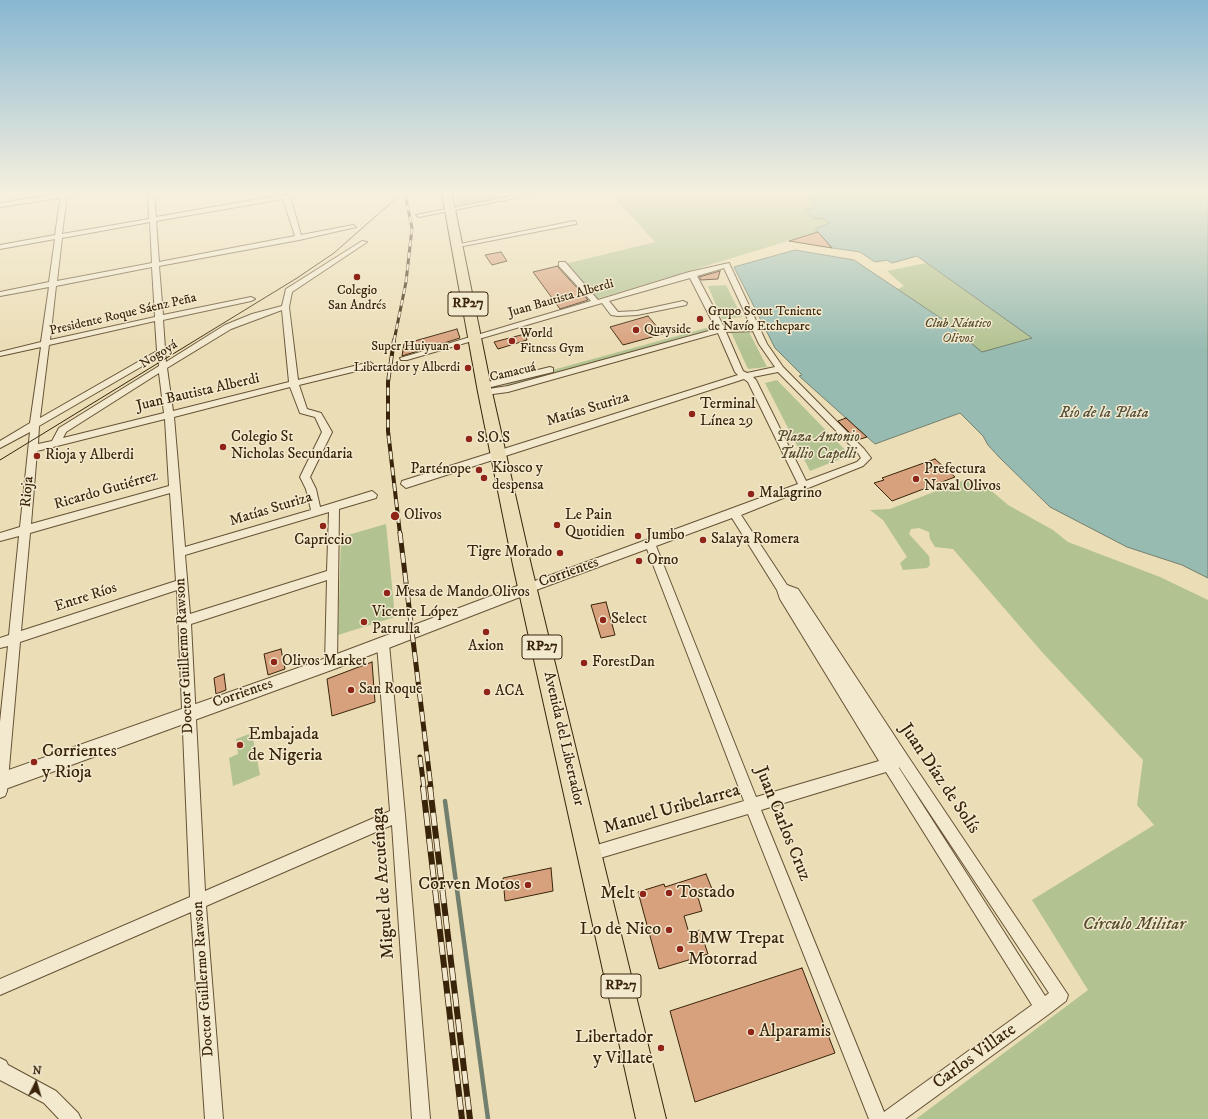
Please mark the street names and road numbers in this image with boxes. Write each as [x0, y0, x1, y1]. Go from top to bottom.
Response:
street label: Juan Bautista Alberdi [506, 276, 616, 322]
street label: Presidente Roque Sáenz Peña [48, 291, 198, 339]
road number: RP27 [448, 292, 488, 316]
street label: Nogoyá [137, 338, 181, 372]
street label: Camacuá [488, 360, 538, 386]
street label: Juan Bautista Alberdi [135, 370, 261, 416]
street label: Matías Sturiza [544, 389, 632, 431]
street label: Ricardo Gutiérrez [52, 468, 160, 514]
street label: Rioja [18, 476, 38, 508]
street label: Matías Sturiza [227, 489, 315, 531]
street label: Corrientes [537, 554, 601, 592]
street label: Doctor Guillermo Rawson [172, 578, 198, 734]
street label: Entre Ríos [53, 580, 119, 616]
road number: RP27 [522, 635, 562, 659]
street label: Avenida del Libertador [539, 670, 587, 808]
street label: Corrientes [211, 675, 275, 713]
street label: Juan Díaz de Solís [894, 720, 984, 838]
street label: Juan Carlos Cruz [749, 764, 815, 884]
street label: Manuel Uribelarrea [601, 780, 743, 840]
street label: Miguel de Azcuénaga [368, 806, 400, 960]
street label: Doctor Guillermo Rawson [190, 901, 218, 1057]
road number: RP27 [601, 974, 641, 998]
street label: Carlos Villate [929, 1020, 1021, 1094]

